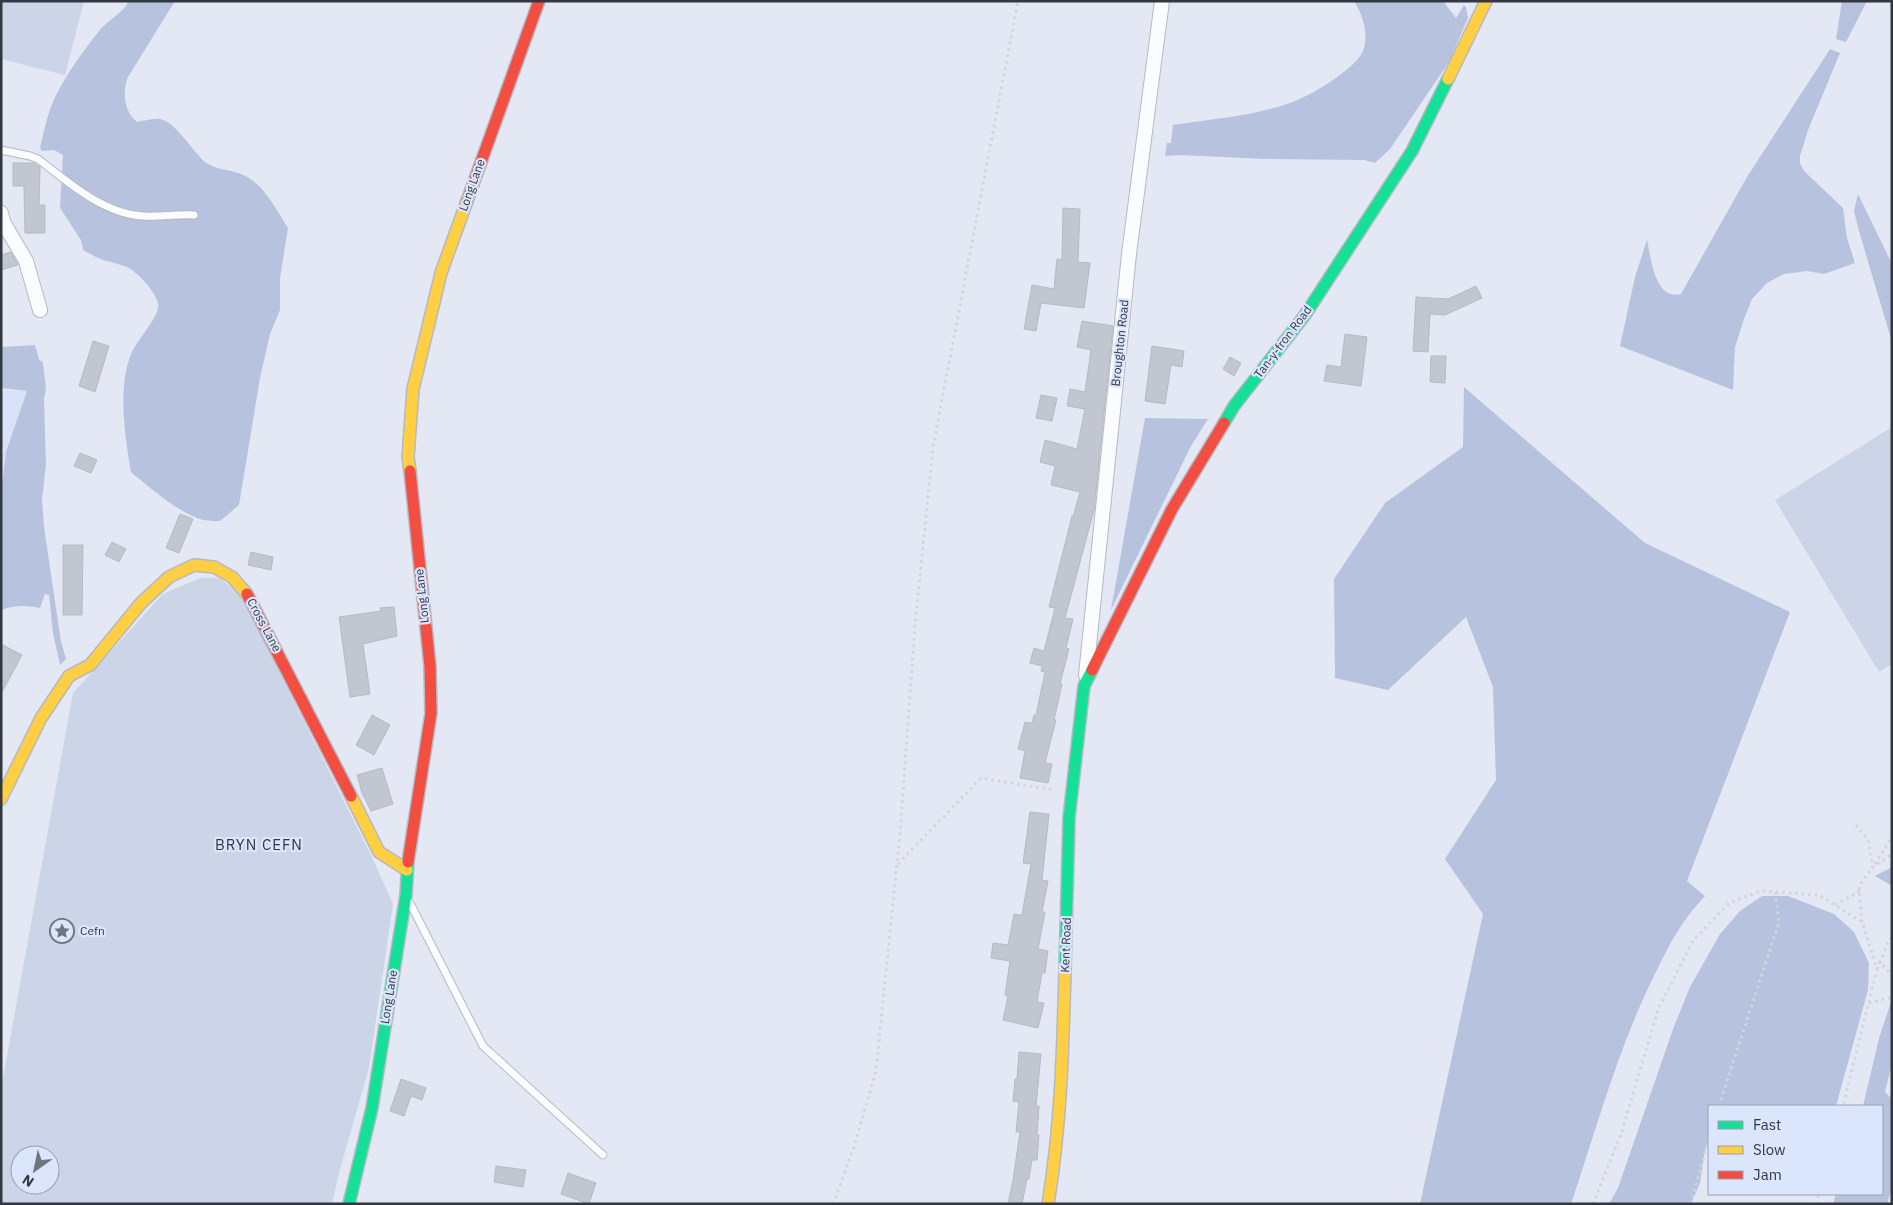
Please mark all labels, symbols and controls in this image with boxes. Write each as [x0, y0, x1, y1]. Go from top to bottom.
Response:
street label: Long Lane [455, 156, 488, 213]
street label: Broughton Road [1107, 299, 1132, 387]
street label: Tan-y-fron Road [1251, 303, 1315, 381]
street label: Long Lane [411, 568, 432, 624]
street label: Cross Lane [244, 595, 285, 655]
district label: BRYN CEFN [215, 835, 303, 854]
street label: Kent Road [1057, 917, 1074, 973]
place icon: Cefn [49, 918, 75, 944]
place label: Cefn [80, 923, 105, 938]
street label: Long Lane [377, 968, 400, 1025]
legend [1708, 1105, 1883, 1195]
text: Fast [1753, 1115, 1781, 1134]
text: Slow [1753, 1140, 1786, 1159]
north arrow [10, 1145, 60, 1195]
text: Jam [1753, 1165, 1782, 1184]
text: N [19, 1171, 37, 1191]

